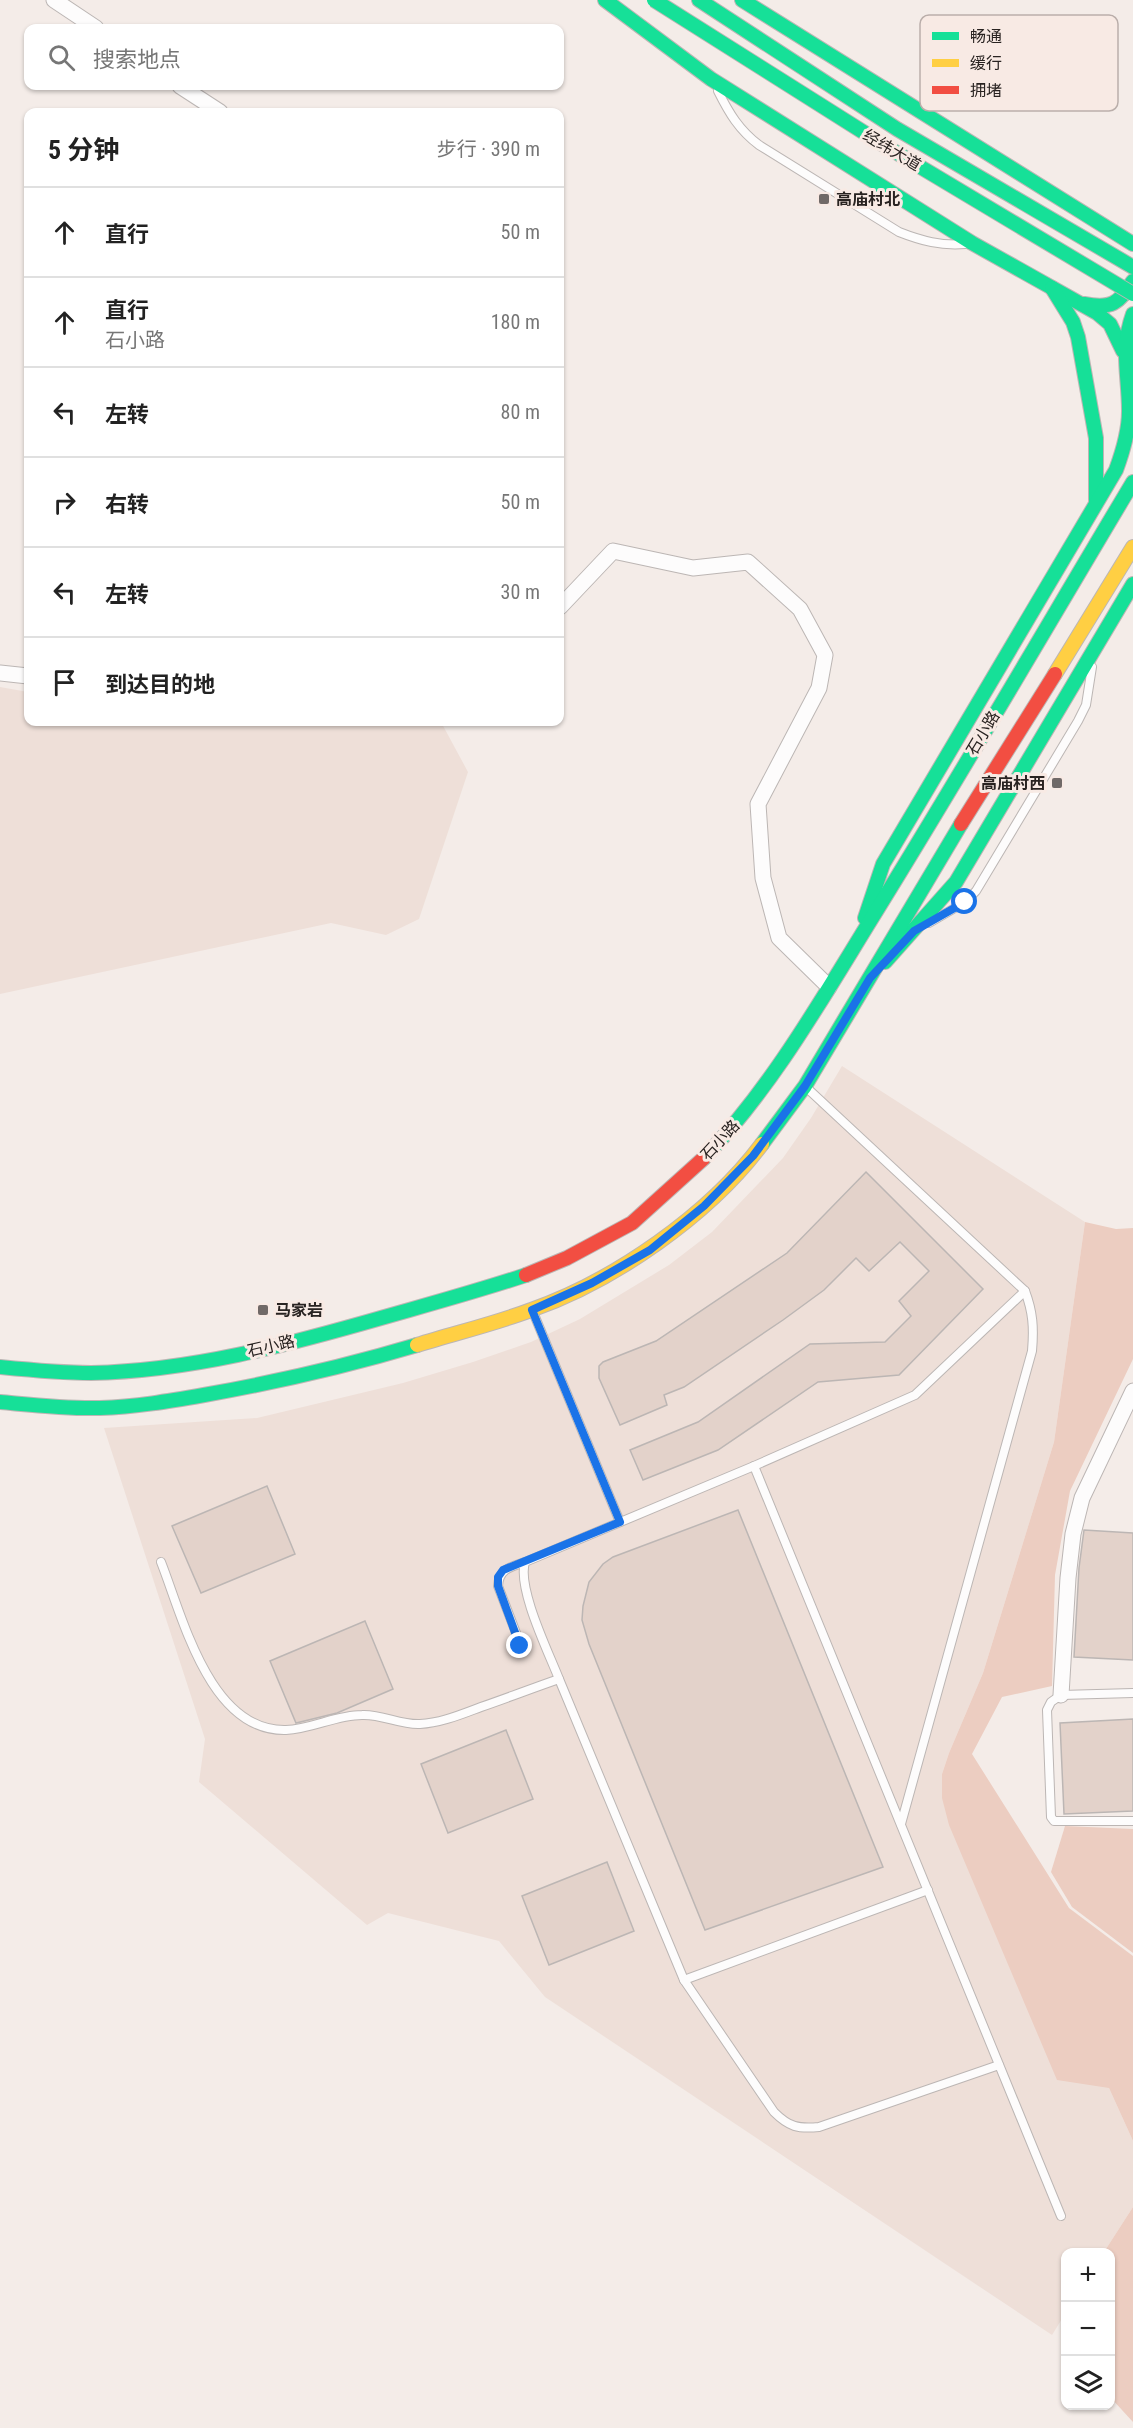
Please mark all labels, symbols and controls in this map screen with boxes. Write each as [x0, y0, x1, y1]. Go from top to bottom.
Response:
legend [920, 15, 1118, 111]
search box [24, 24, 564, 90]
text: 畅通 [970, 27, 1002, 46]
icon: search [45, 41, 78, 74]
text: 搜索地点 [93, 47, 181, 72]
text: 缓行 [970, 54, 1002, 73]
text: 拥堵 [970, 81, 1002, 100]
street label: 经纬大道 [860, 125, 924, 175]
text: 5 分钟 [48, 135, 119, 165]
text: 步行 · 390 m [437, 137, 540, 161]
place label: 高庙村北 [836, 190, 900, 209]
marker: 高庙村北 [817, 192, 831, 206]
icon: ahead [48, 216, 81, 249]
text: 50 m [501, 220, 540, 244]
text: 直行 [105, 222, 149, 247]
text: 直行 [105, 298, 149, 323]
icon: ahead [48, 306, 81, 339]
text: 180 m [491, 310, 540, 334]
text: 石小路 [105, 328, 165, 352]
icon: left [48, 396, 81, 429]
text: 80 m [501, 400, 540, 424]
text: 左转 [105, 402, 149, 427]
icon: right [48, 486, 81, 519]
text: 50 m [501, 490, 540, 514]
text: 右转 [105, 492, 149, 517]
icon: left [48, 576, 81, 609]
text: 30 m [501, 580, 540, 604]
text: 左转 [105, 582, 149, 607]
icon: arrive [48, 666, 81, 699]
text: 到达目的地 [105, 672, 215, 697]
street label: 石小路 [962, 708, 1004, 758]
place label: 高庙村西 [981, 774, 1045, 793]
marker: 高庙村西 [1050, 776, 1064, 790]
route start [951, 888, 977, 914]
street label: 石小路 [697, 1116, 743, 1164]
place label: 马家岩 [275, 1301, 323, 1320]
marker: 马家岩 [256, 1303, 270, 1317]
street label: 石小路 [245, 1331, 297, 1361]
route end [506, 1632, 532, 1658]
map controls [1061, 2248, 1115, 2410]
button: + [1061, 2248, 1115, 2302]
button: − [1061, 2302, 1115, 2356]
button: layers [1061, 2356, 1115, 2410]

